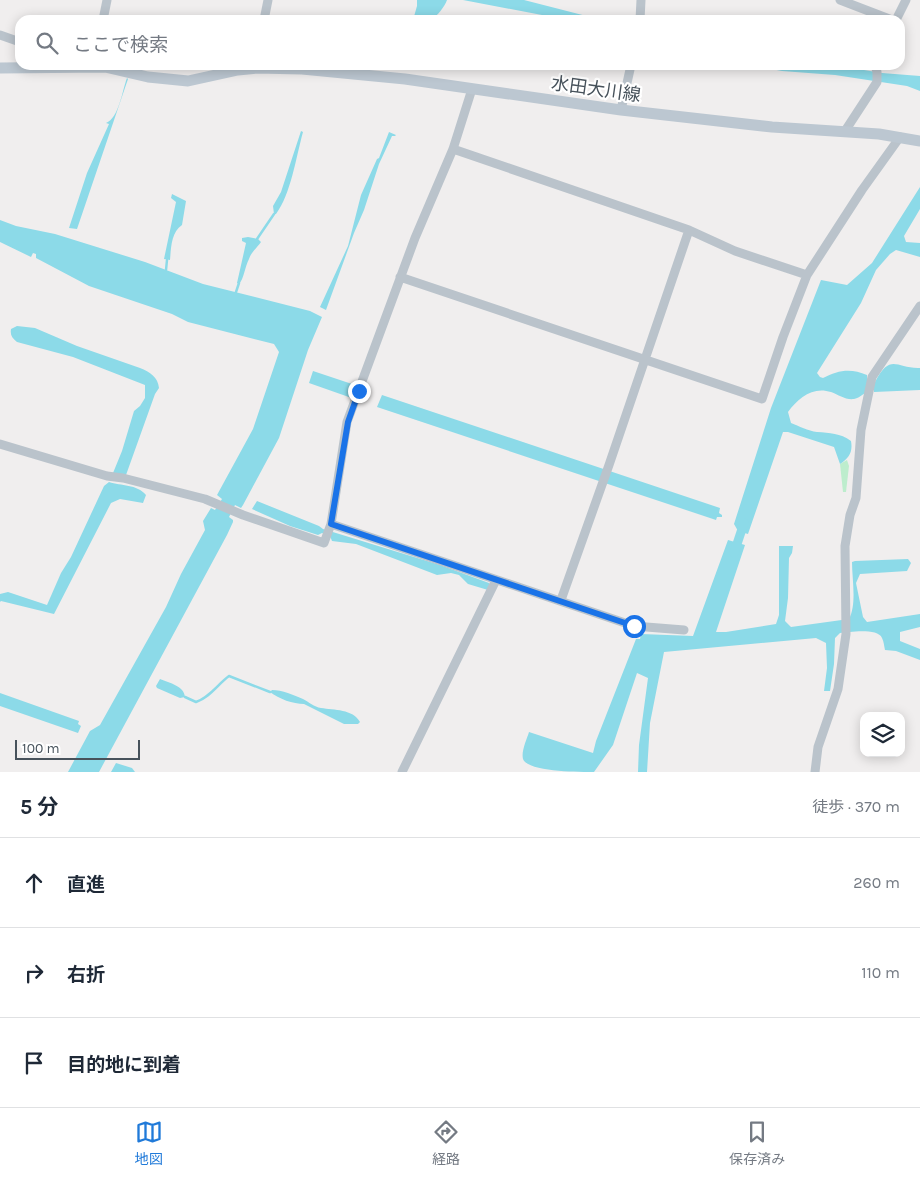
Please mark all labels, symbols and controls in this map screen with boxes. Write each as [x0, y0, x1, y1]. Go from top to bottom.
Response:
search box [15, 15, 905, 70]
icon: search [33, 29, 61, 57]
text: ここで検索 [73, 34, 168, 56]
street label: 水田大川線 [550, 72, 642, 106]
route end [348, 380, 371, 403]
route start [623, 615, 646, 638]
map controls [860, 712, 905, 757]
button: layers [860, 712, 905, 757]
scale bar [15, 737, 140, 760]
text: 100 m [22, 740, 60, 757]
text: 5 分 [20, 795, 59, 819]
text: 徒歩 · 370 m [812, 797, 900, 816]
icon: ahead [20, 869, 48, 897]
text: 260 m [853, 873, 900, 892]
text: 直進 [67, 874, 105, 896]
icon: right [20, 959, 48, 987]
text: 110 m [861, 963, 900, 982]
text: 右折 [67, 964, 105, 986]
icon: arrive [20, 1049, 48, 1077]
text: 目的地に到着 [67, 1054, 181, 1076]
tab: 地図 [135, 1118, 163, 1168]
tab: 経路 [432, 1118, 460, 1168]
tab: 保存済み [729, 1118, 785, 1168]

